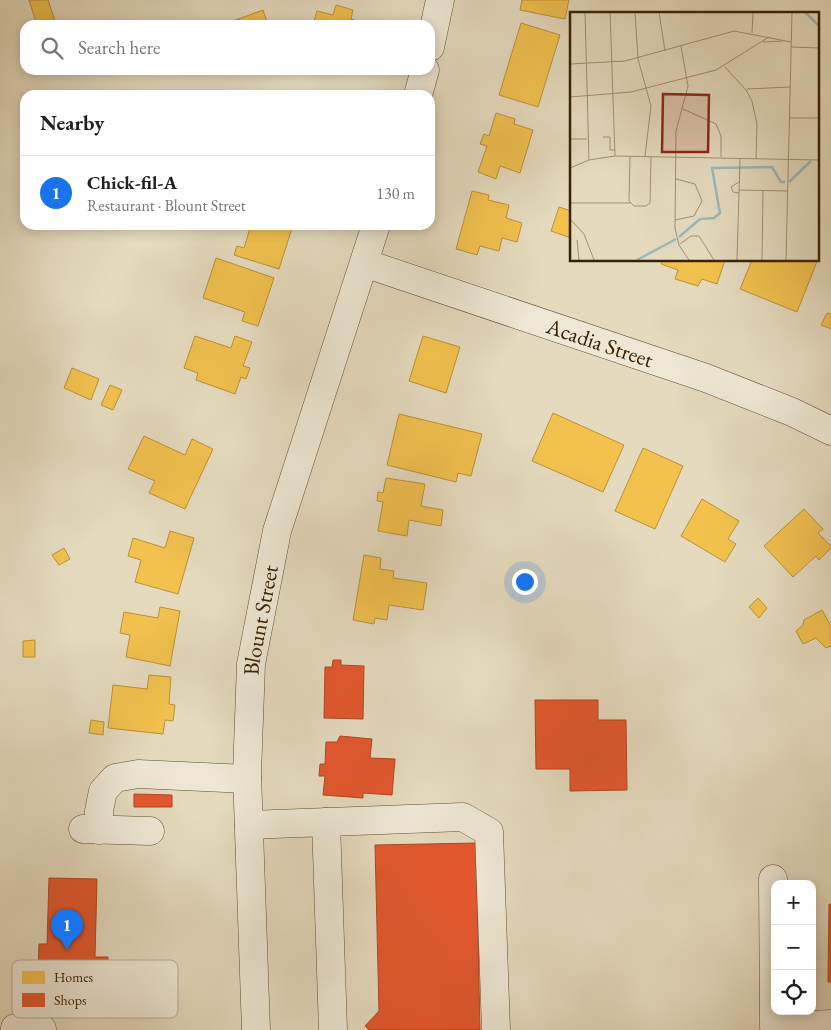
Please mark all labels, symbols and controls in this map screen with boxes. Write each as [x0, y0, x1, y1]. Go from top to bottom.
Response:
inset map [570, 12, 818, 261]
search box [20, 20, 435, 75]
icon: search [38, 34, 66, 62]
text: Search here [78, 35, 160, 60]
text: Nearby [40, 109, 104, 136]
text: Chick-fil-A [87, 170, 177, 195]
text: 1 [52, 183, 60, 204]
text: 130 m [376, 183, 415, 204]
text: Restaurant · Blount Street [87, 195, 246, 216]
street label: Acadia Street [542, 311, 657, 374]
street label: Blount Street [237, 562, 285, 676]
your location [512, 569, 538, 595]
map controls [771, 880, 816, 1015]
button: + [771, 880, 816, 925]
pin: 1 [51, 909, 83, 950]
button: − [771, 925, 816, 970]
legend [12, 960, 178, 1018]
text: Homes [54, 968, 94, 986]
button: locate [771, 970, 816, 1015]
text: Shops [54, 991, 87, 1009]

